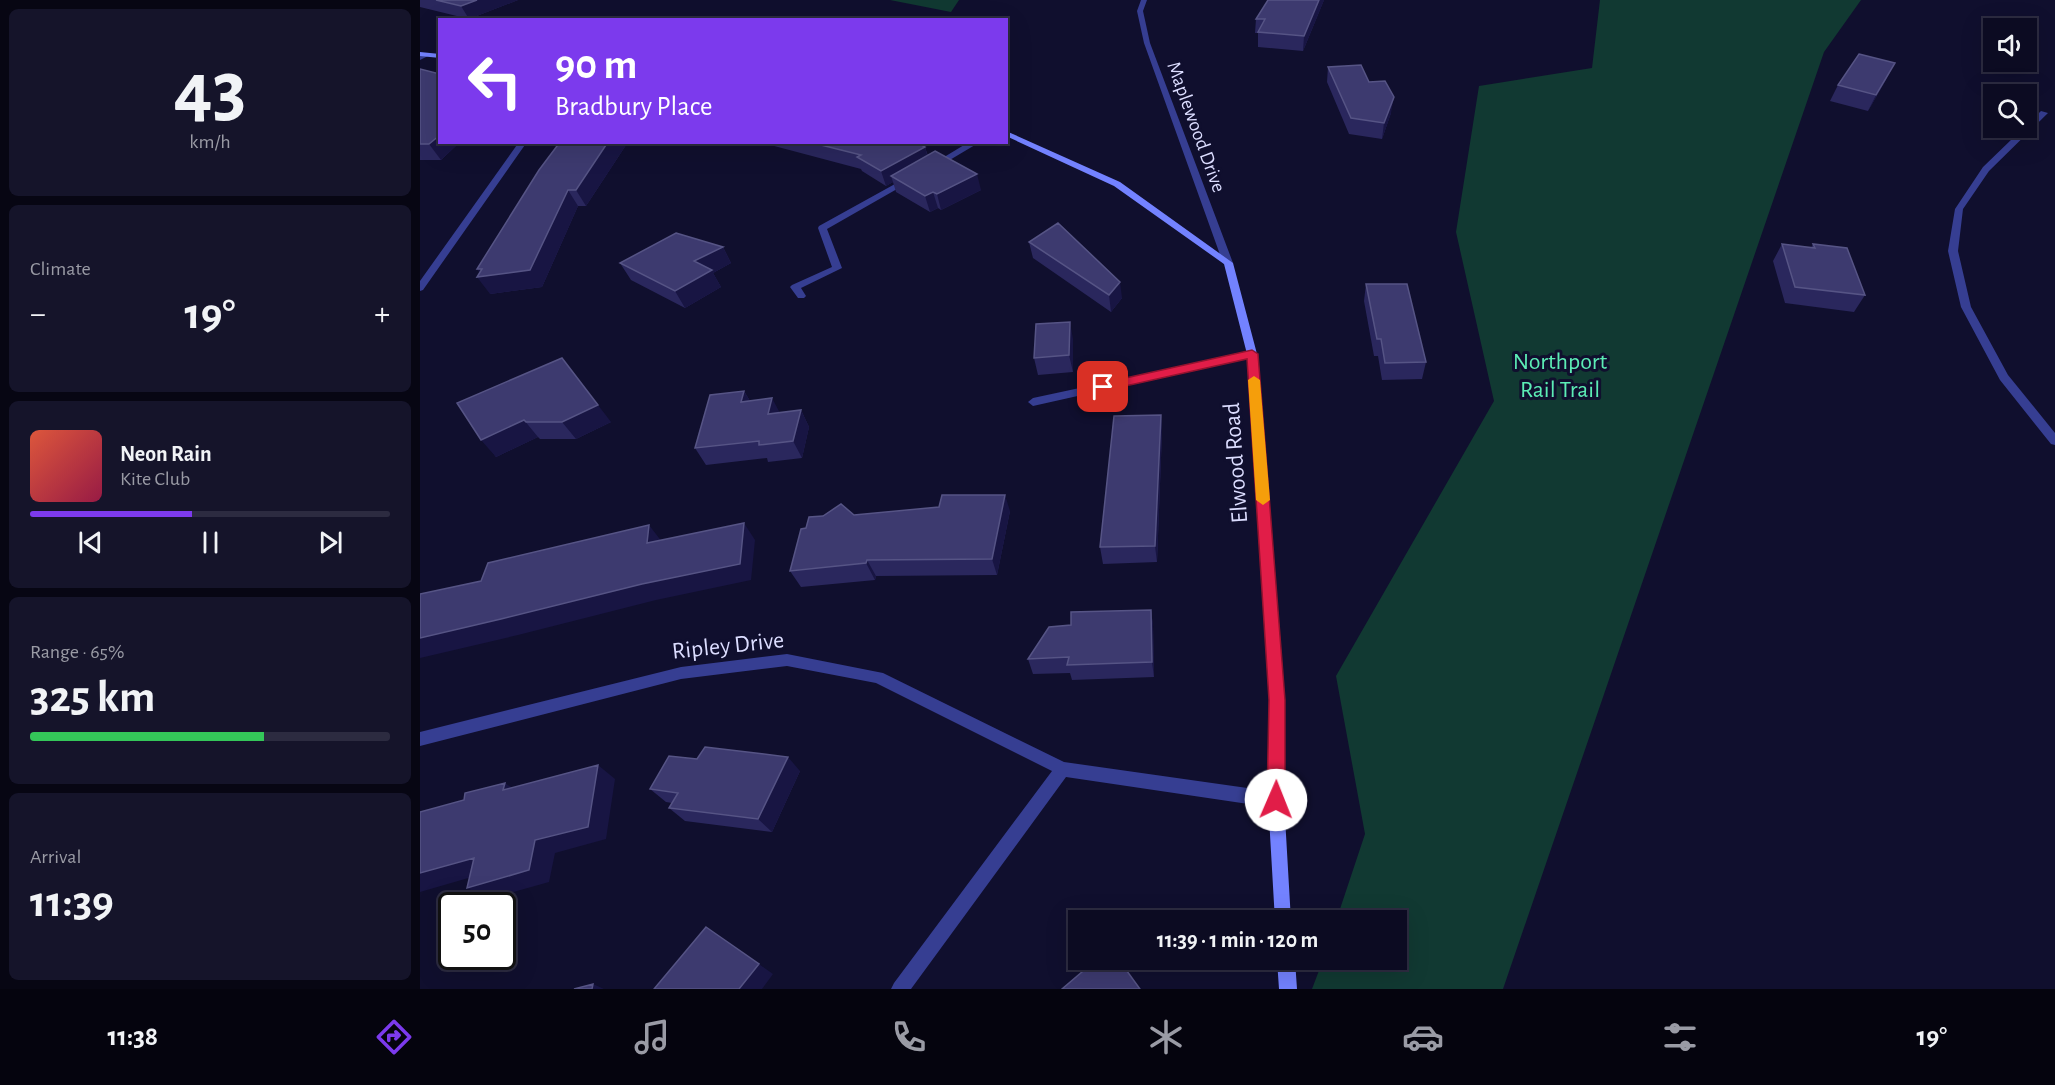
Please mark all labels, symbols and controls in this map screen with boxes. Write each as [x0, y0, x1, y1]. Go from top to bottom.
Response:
map controls [1983, 18, 2037, 138]
button: sound [1983, 18, 2037, 72]
icon: left [456, 42, 534, 120]
text: 90 m [555, 44, 637, 86]
text: 43 [174, 52, 246, 130]
street label: Maplewood Drive [1163, 59, 1229, 195]
button: search [1983, 84, 2037, 138]
text: Bradbury Place [555, 93, 713, 120]
text: km/h [189, 132, 231, 152]
text: Climate [30, 259, 91, 279]
text: 19° [184, 292, 236, 337]
text: − [30, 298, 46, 331]
text: + [374, 298, 390, 331]
park label: Northport Rail Trail [1513, 350, 1608, 402]
pin [1077, 361, 1128, 412]
icon: arrive [1086, 370, 1119, 403]
street label: Elwood Road [1220, 402, 1252, 524]
text: Neon Rain [120, 443, 212, 465]
text: Kite Club [120, 469, 190, 489]
icon: previous [74, 526, 107, 559]
icon: pause [194, 526, 227, 559]
icon: next [314, 526, 347, 559]
street label: Ripley Drive [671, 628, 785, 664]
text: Range · 65% [30, 642, 124, 662]
text: 325 km [30, 675, 155, 720]
position arrow [1244, 768, 1308, 832]
text: Arrival [30, 847, 81, 867]
text: 11:39 [30, 880, 114, 925]
speed limit sign: 50 [438, 892, 516, 970]
text: 11:39 · 1 min · 120 m [1157, 929, 1318, 951]
icon: directions [373, 1016, 415, 1058]
icon: music [631, 1016, 673, 1058]
icon: phone [888, 1016, 930, 1058]
icon: climate [1145, 1016, 1187, 1058]
icon: car [1402, 1016, 1444, 1058]
icon: filters [1659, 1016, 1701, 1058]
text: 11:38 [108, 1023, 158, 1050]
text: 19° [1917, 1023, 1947, 1050]

